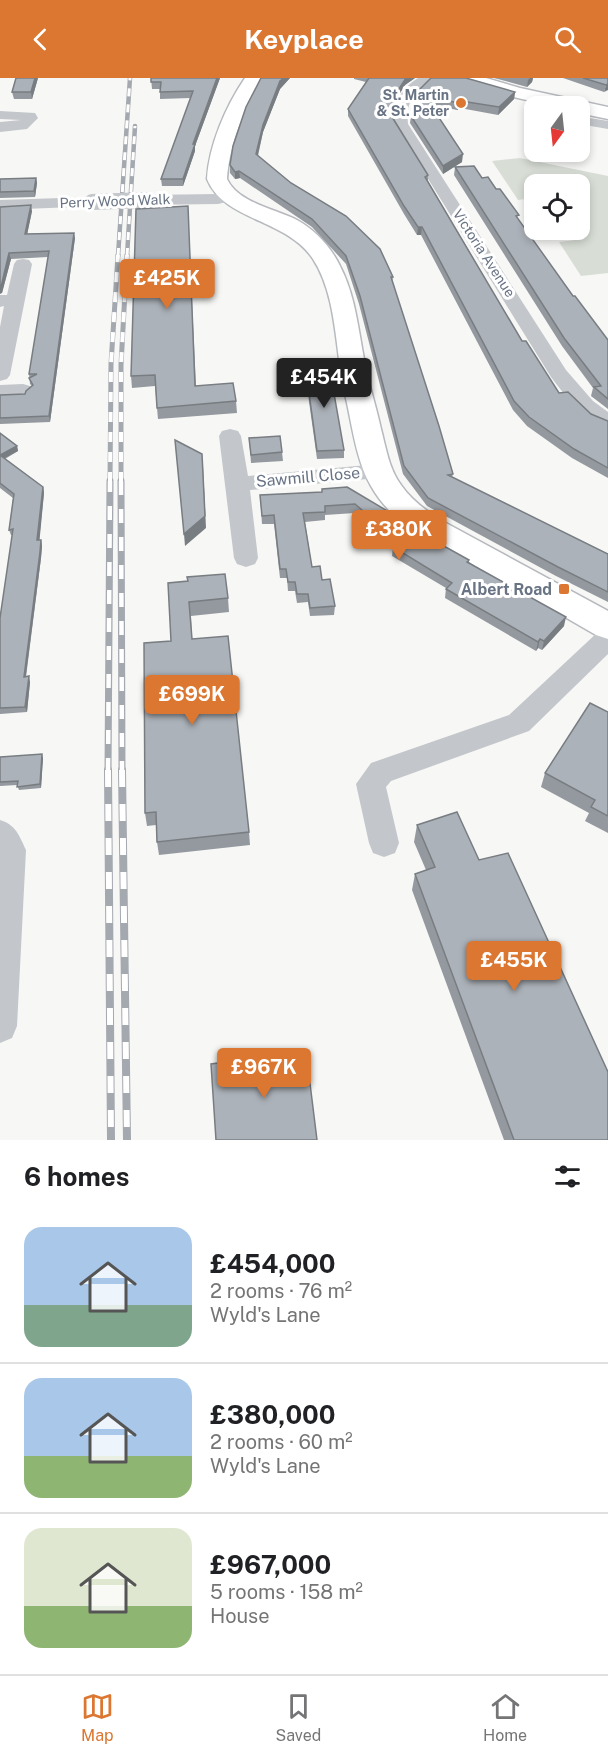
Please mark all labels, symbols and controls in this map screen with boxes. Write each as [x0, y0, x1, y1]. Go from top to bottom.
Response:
icon: back [24, 23, 57, 56]
text: Keyplace [244, 23, 364, 55]
icon: search [551, 23, 584, 56]
place label: St. Martin & St. Peter [377, 87, 449, 119]
marker: St. Martin & St. Peter [454, 96, 468, 110]
north arrow [524, 96, 590, 162]
map controls [524, 96, 590, 240]
button: locate [524, 174, 590, 240]
street label: Perry Wood Walk [59, 191, 171, 211]
street label: Victoria Avenue [450, 206, 518, 300]
pin: £425K [125, 259, 209, 310]
text: £425K [134, 266, 200, 290]
pin: £454K [282, 358, 366, 409]
text: £454K [291, 365, 357, 389]
street label: Sawmill Close [255, 463, 361, 491]
pin: £380K [357, 510, 441, 561]
text: £380K [366, 517, 432, 541]
place label: Albert Road [461, 580, 552, 599]
marker: Albert Road [557, 582, 571, 596]
pin: £699K [150, 675, 234, 726]
text: £699K [159, 682, 225, 706]
pin: £455K [472, 941, 556, 992]
text: £455K [480, 948, 548, 972]
pin: £967K [222, 1048, 306, 1099]
text: £967K [231, 1055, 297, 1079]
icon: filters [551, 1160, 584, 1193]
text: 6 homes [24, 1161, 129, 1192]
text: £454,000 [210, 1248, 336, 1279]
icon: home [72, 1251, 144, 1323]
text: 2 rooms · 76 m² [210, 1279, 352, 1303]
text: Wyld's Lane [210, 1303, 321, 1327]
text: £380,000 [210, 1399, 336, 1430]
icon: home [72, 1402, 144, 1474]
text: 2 rooms · 60 m² [210, 1430, 353, 1454]
text: Wyld's Lane [210, 1454, 321, 1478]
text: £967,000 [210, 1549, 331, 1580]
icon: home [72, 1552, 144, 1624]
text: 5 rooms · 158 m² [210, 1580, 363, 1604]
text: House [210, 1604, 270, 1628]
tab: Map [81, 1690, 114, 1745]
tab: Saved [276, 1690, 321, 1745]
tab: Home [483, 1690, 527, 1745]

